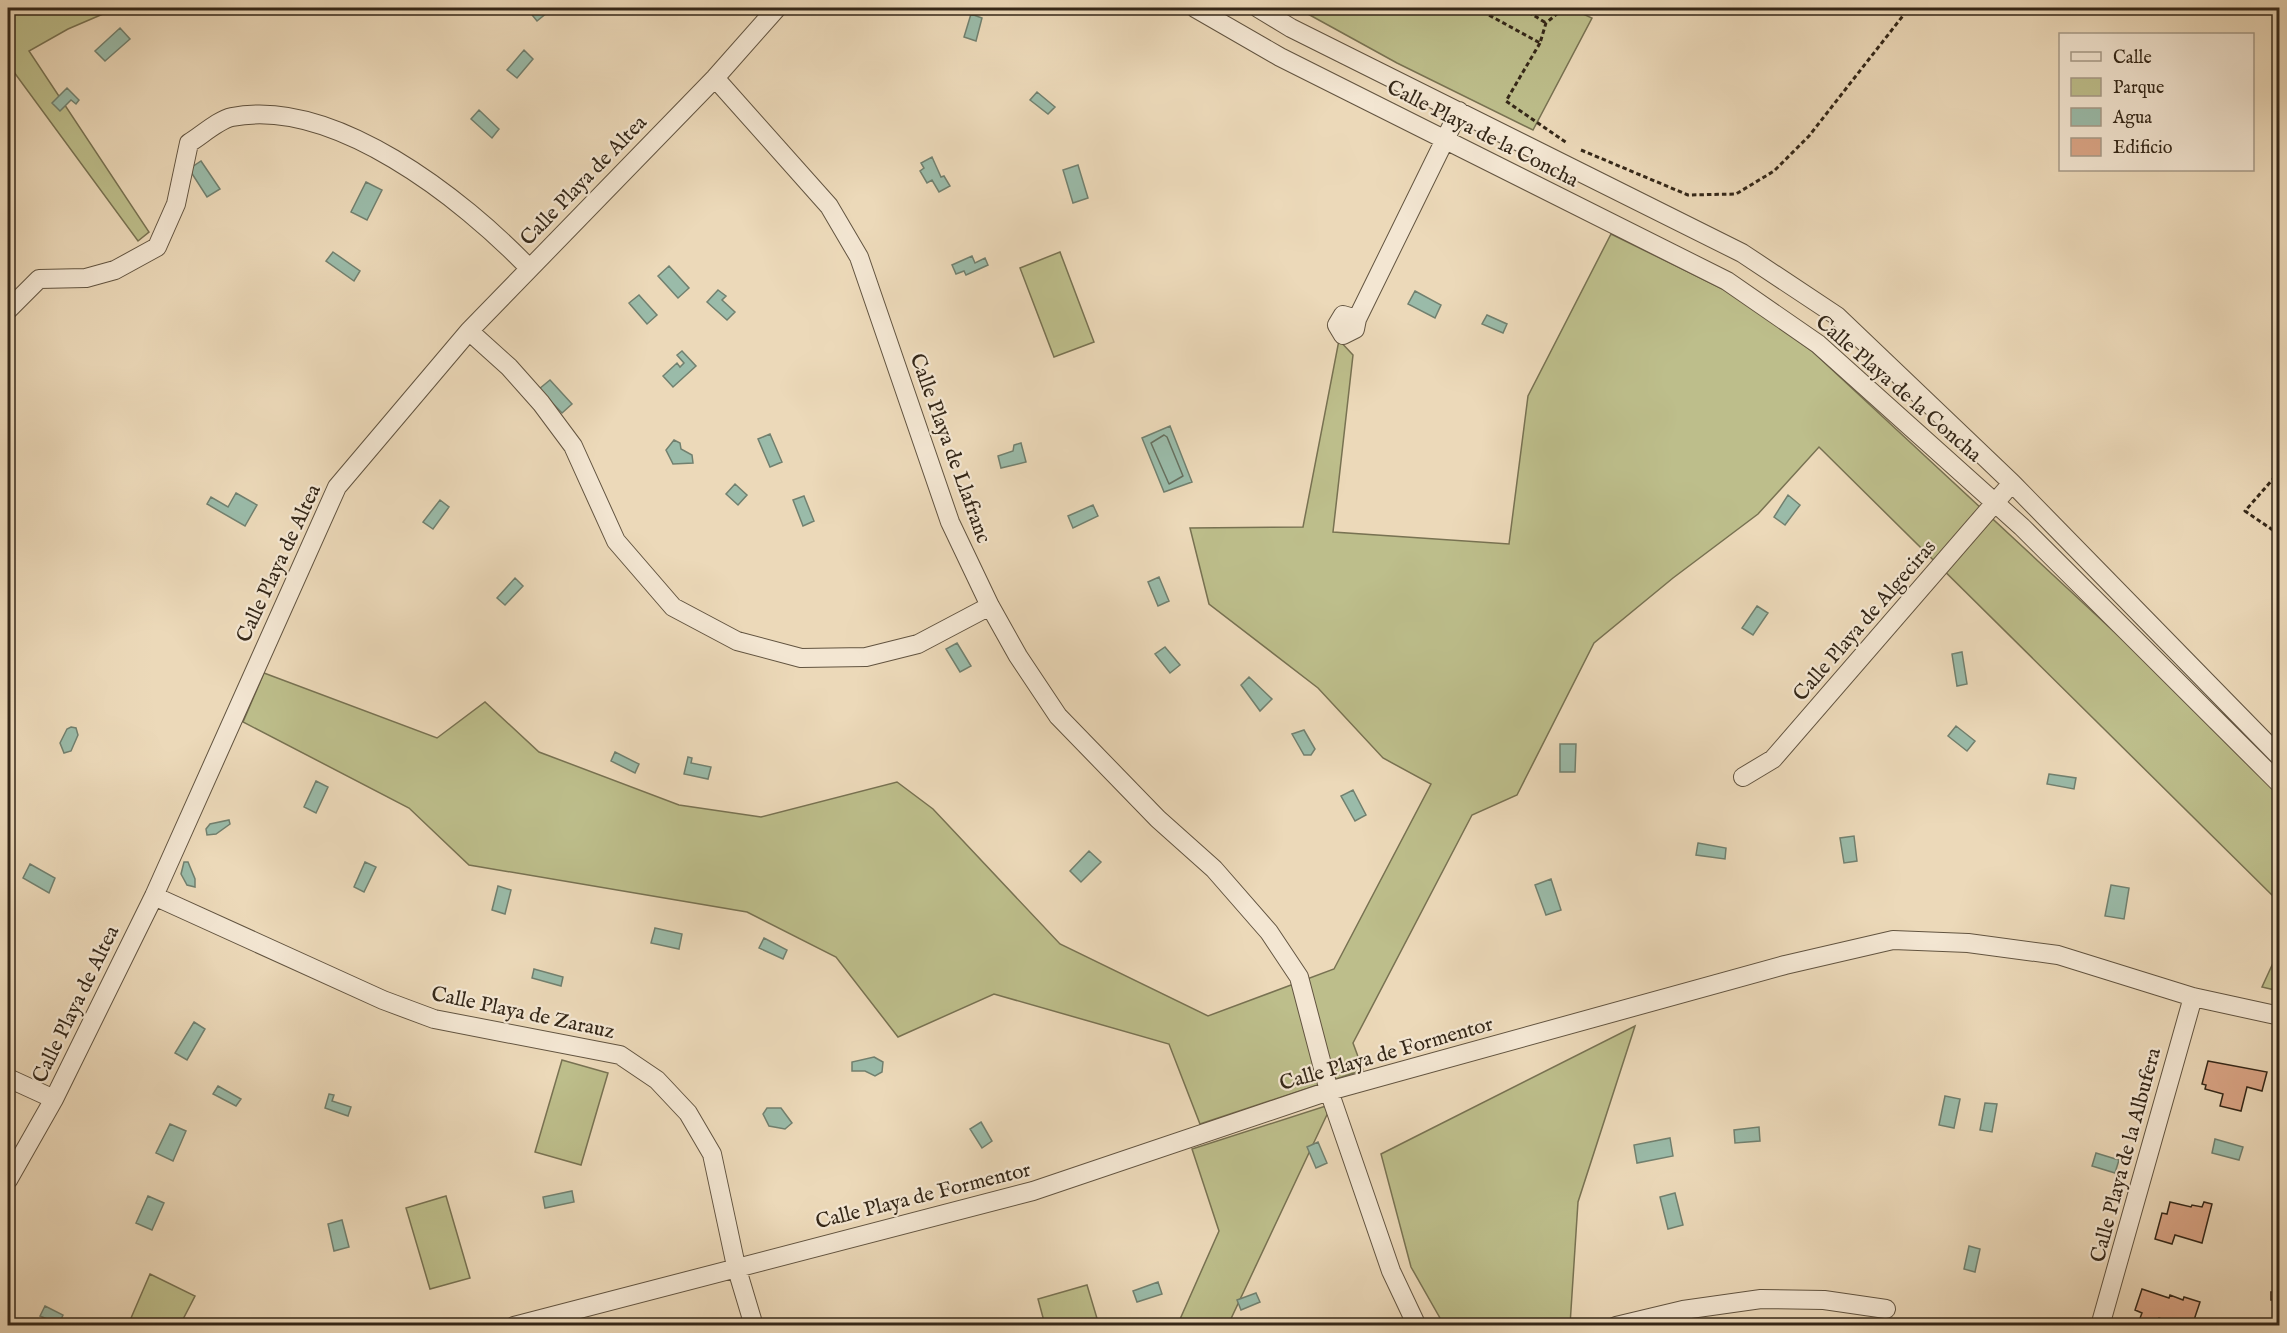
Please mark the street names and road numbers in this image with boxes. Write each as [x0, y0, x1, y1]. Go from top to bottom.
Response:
street label: Calle Playa de la Concha [1382, 74, 1584, 195]
street label: Calle Playa de Altea [515, 109, 654, 252]
street label: Calle Playa de la Concha [1809, 309, 1988, 469]
street label: Calle Playa de Llafranc [903, 350, 996, 547]
street label: Calle Playa de Altea [231, 479, 328, 647]
street label: Calle Playa de Algeciras [1788, 535, 1943, 707]
street label: Calle Playa de Altea [27, 921, 126, 1088]
street label: Calle Playa de Zarauz [428, 981, 617, 1046]
street label: Calle Playa de Formentor [1277, 1011, 1497, 1098]
street label: Calle Playa de la Albufera [2085, 1044, 2168, 1266]
street label: Calle Playa de Formentor [813, 1157, 1034, 1236]

